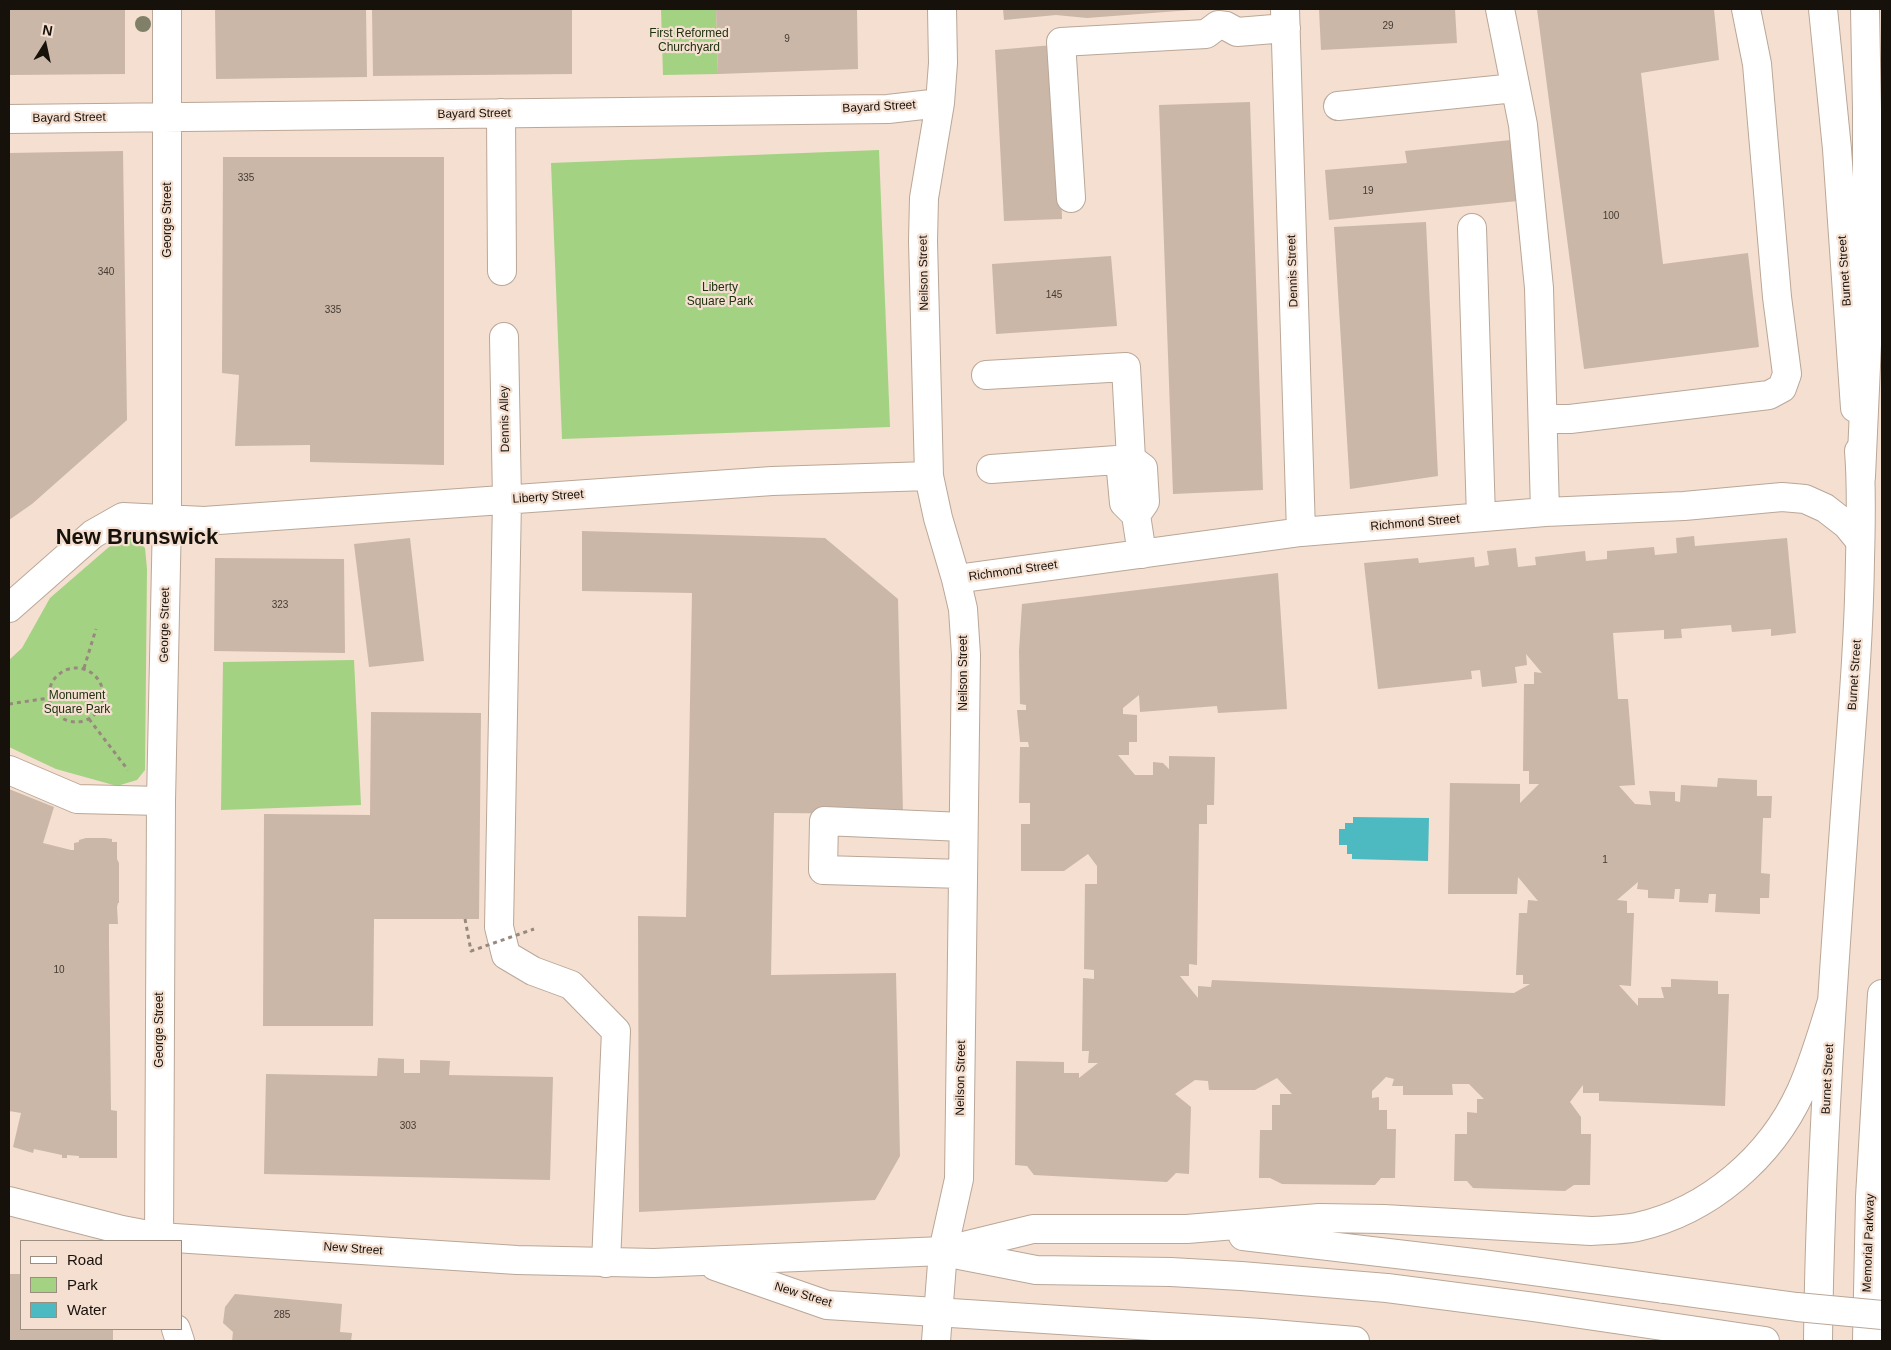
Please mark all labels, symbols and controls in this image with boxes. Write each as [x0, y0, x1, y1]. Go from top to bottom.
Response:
north arrow [20, 20, 70, 70]
house number: 29 [1382, 20, 1394, 32]
text: N [41, 21, 54, 39]
park label: First Reformed Churchyard [649, 27, 729, 55]
house number: 9 [784, 33, 790, 45]
street label: Bayard Street [842, 98, 916, 116]
street label: Bayard Street [437, 106, 511, 122]
street label: Bayard Street [32, 110, 106, 126]
house number: 335 [238, 172, 254, 184]
street label: George Street [161, 182, 175, 258]
house number: 19 [1362, 185, 1374, 197]
house number: 100 [1603, 210, 1619, 222]
street label: Dennis Street [1285, 234, 1301, 308]
street label: Neilson Street [916, 235, 932, 311]
street label: Burnet Street [1835, 235, 1855, 307]
house number: 340 [98, 266, 114, 278]
park label: Liberty Square Park [687, 281, 753, 309]
house number: 145 [1046, 289, 1062, 301]
house number: 335 [325, 304, 341, 316]
street label: Dennis Alley [497, 386, 513, 452]
street label: Liberty Street [512, 487, 584, 507]
street label: Richmond Street [1370, 512, 1460, 534]
district label: New Brunswick [56, 525, 218, 551]
street label: Richmond Street [968, 558, 1058, 584]
street label: George Street [157, 587, 173, 663]
house number: 323 [272, 599, 288, 611]
street label: Neilson Street [957, 635, 971, 711]
street label: Burnet Street [1845, 639, 1865, 711]
park label: Monument Square Park [44, 689, 110, 717]
house number: 1 [1602, 854, 1608, 866]
house number: 10 [53, 964, 65, 976]
street label: George Street [153, 992, 167, 1068]
street label: Neilson Street [953, 1040, 969, 1116]
street label: Burnet Street [1819, 1043, 1837, 1115]
house number: 303 [400, 1120, 416, 1132]
street label: Memorial Parkway [1860, 1193, 1878, 1293]
legend [20, 1240, 182, 1330]
street label: New Street [323, 1240, 383, 1258]
text: Road [67, 1251, 103, 1268]
text: Park [67, 1276, 98, 1293]
street label: New Street [773, 1279, 833, 1311]
text: Water [67, 1301, 106, 1318]
house number: 285 [274, 1309, 290, 1321]

